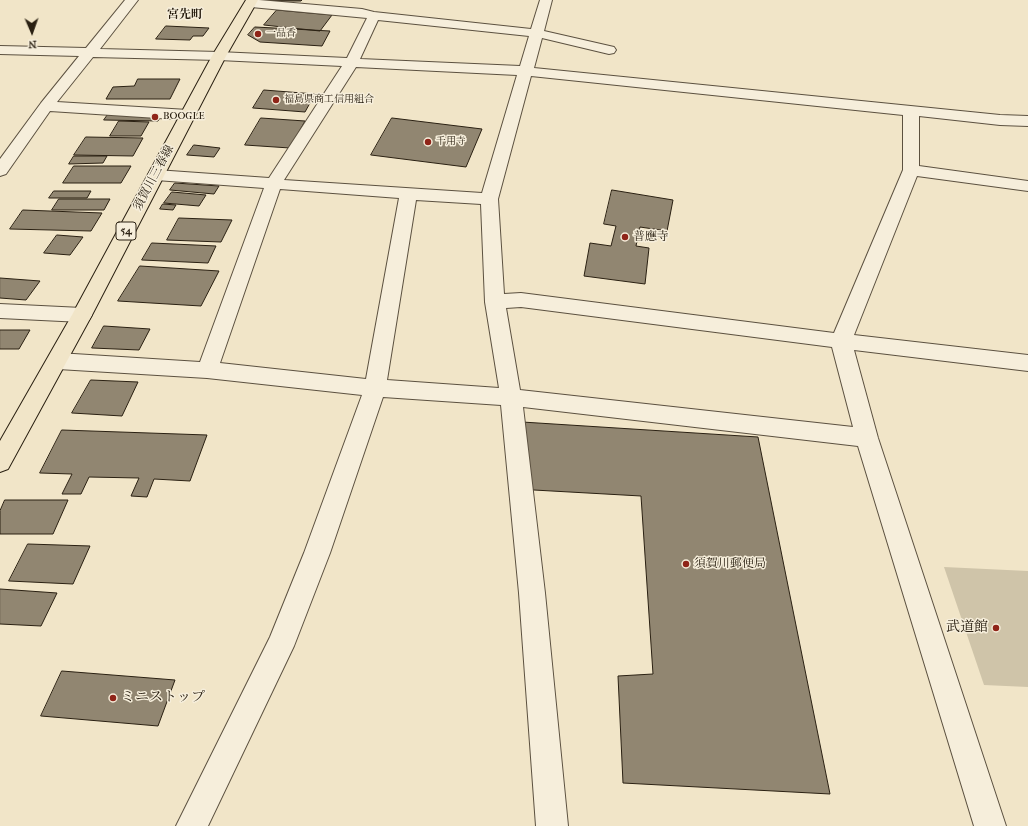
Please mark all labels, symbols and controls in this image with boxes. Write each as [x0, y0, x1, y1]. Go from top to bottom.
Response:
district label: 宮先町 [167, 8, 203, 22]
north arrow [12, 12, 52, 52]
place label: 一品香 [266, 28, 296, 40]
marker: 一品香 [253, 29, 263, 39]
text: N [28, 38, 37, 51]
place label: 福島県商工信用組合 [284, 94, 374, 106]
marker: 福島県商工信用組合 [271, 95, 281, 105]
place label: BOOGLE [163, 111, 205, 123]
marker: BOOGLE [150, 112, 160, 122]
place label: 千用寺 [436, 136, 466, 148]
marker: 千用寺 [423, 137, 433, 147]
street label: 須賀川三春線 [131, 143, 177, 213]
road number: 54 [116, 222, 136, 240]
place label: 普應寺 [633, 230, 669, 244]
marker: 普應寺 [620, 232, 630, 242]
place label: 須賀川郵便局 [694, 557, 766, 571]
marker: 須賀川郵便局 [681, 559, 691, 569]
place label: 武道館 [946, 620, 988, 636]
marker: 武道館 [991, 623, 1001, 633]
place label: ミニストップ [121, 690, 205, 706]
marker: ミニストップ [108, 693, 118, 703]

